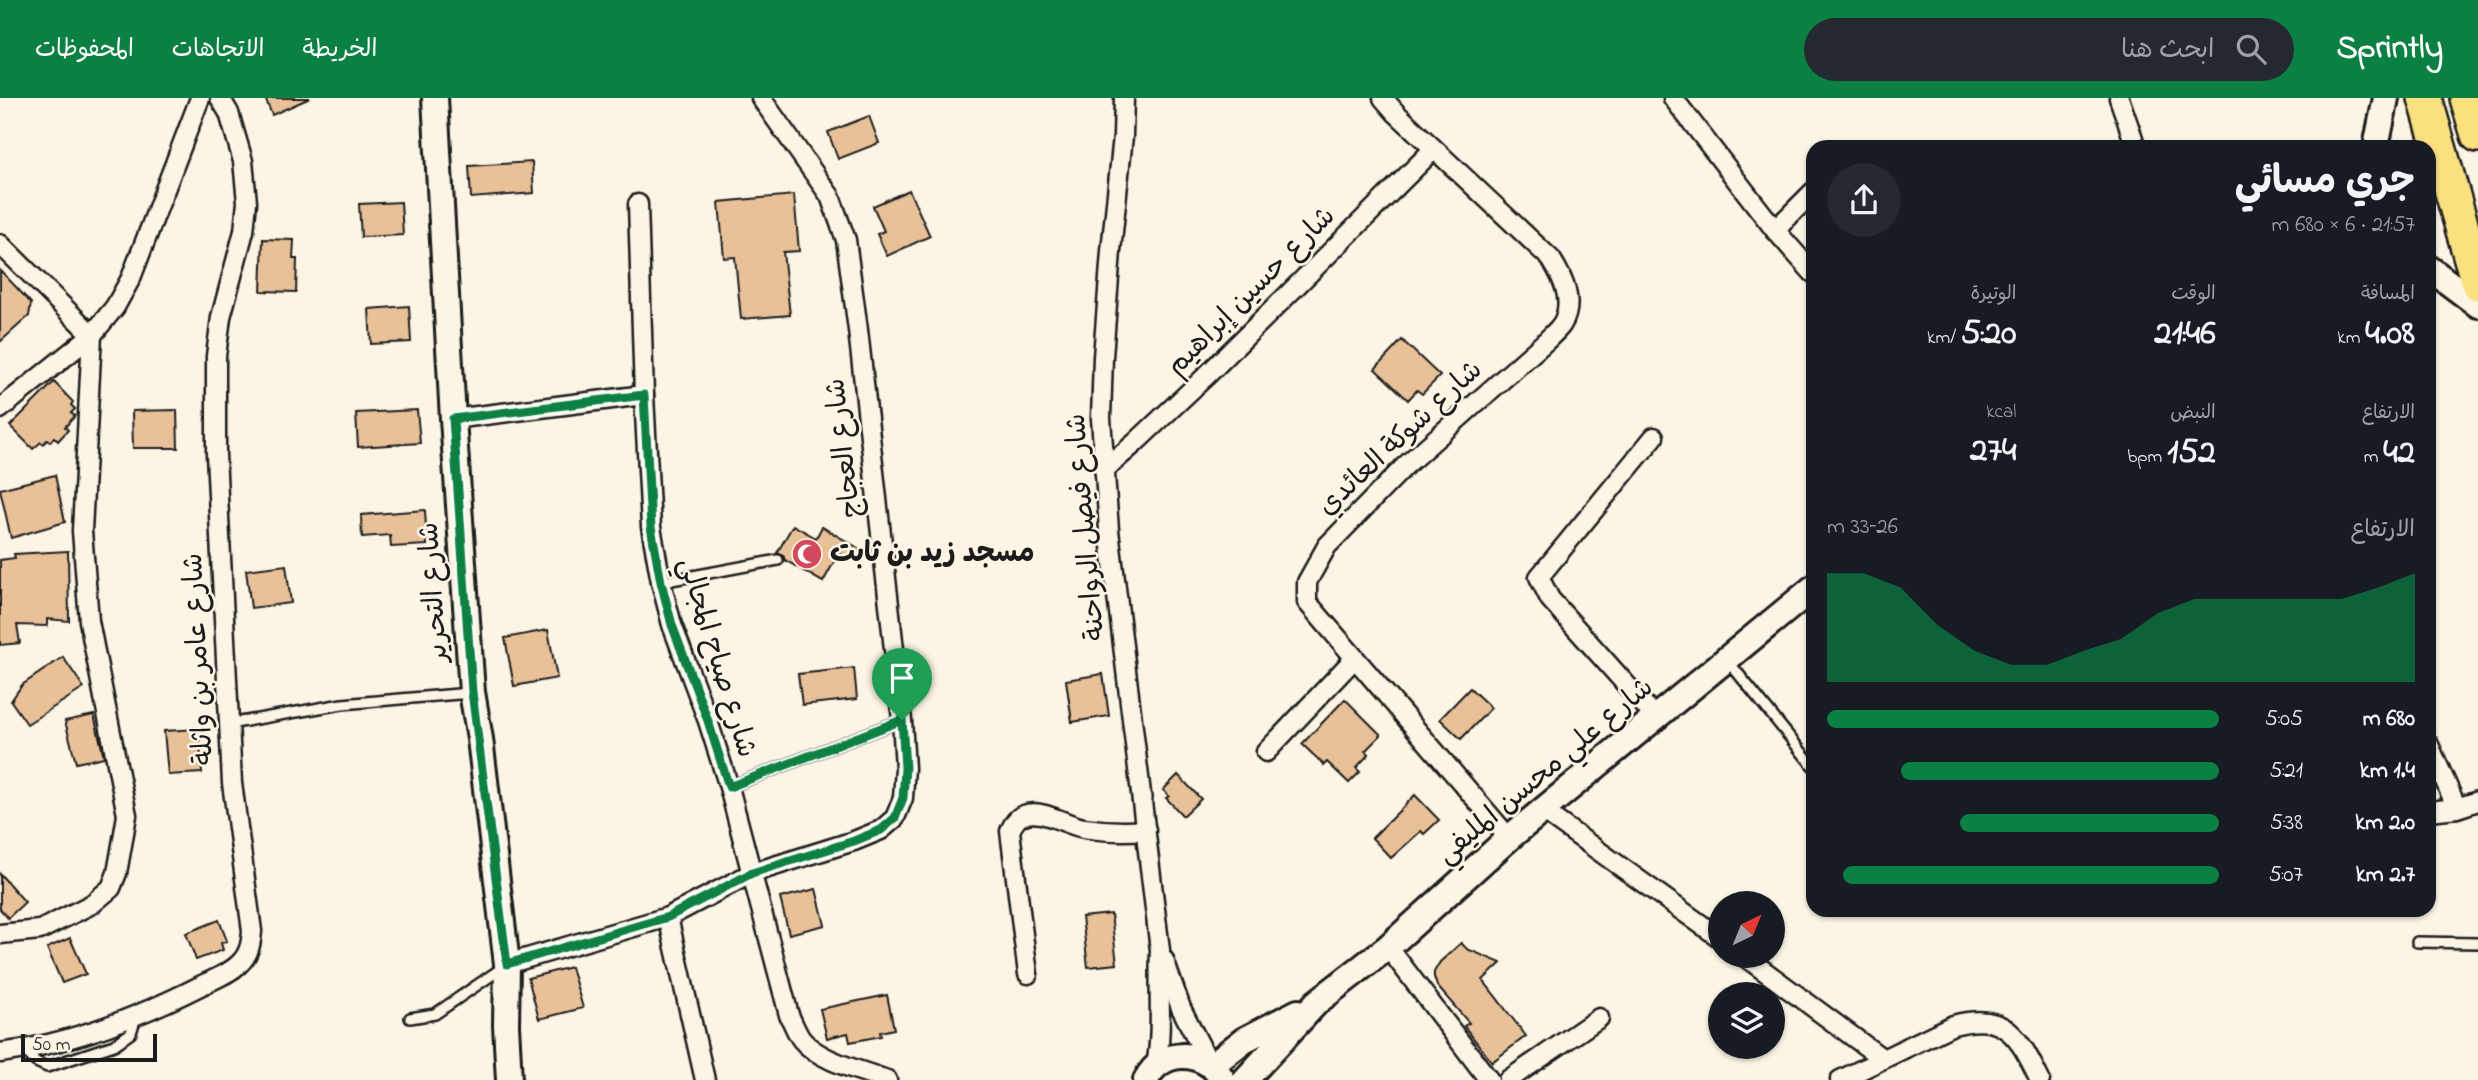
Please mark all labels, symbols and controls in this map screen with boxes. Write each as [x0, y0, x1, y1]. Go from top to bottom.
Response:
search box [1804, 18, 2294, 81]
text: Sprintly [2336, 25, 2443, 73]
icon: search [2232, 30, 2270, 68]
text: ابحث هنا [2121, 32, 2214, 70]
text: المحفوظات [35, 33, 134, 68]
text: الاتجاهات [172, 33, 265, 68]
text: الخريطة [303, 33, 377, 68]
text: جري مسائي [2235, 155, 2415, 211]
button: share [1827, 163, 1901, 237]
street label: شارع حسين إبراهيم [1158, 198, 1346, 386]
text: 21:57 · 6 × 680 m [2272, 209, 2415, 242]
text: الوتيرة [1970, 281, 2016, 308]
text: الوقت [2171, 281, 2216, 308]
text: المسافة [2361, 281, 2415, 308]
text: 5:20 [1961, 309, 2016, 360]
text: 21:46 [2154, 309, 2216, 360]
text: 4.08 [2365, 309, 2415, 360]
text: /km [1927, 325, 1961, 352]
text: km [2337, 325, 2365, 352]
street label: شارع شوكة العائدي [1309, 351, 1493, 527]
street label: شارع العجاج [816, 376, 874, 520]
text: kcal [1986, 399, 2016, 426]
text: النبض [2170, 400, 2216, 427]
text: الارتفاع [2362, 400, 2415, 427]
street label: شارع فيصل الرواحنة [1057, 412, 1117, 642]
text: 274 [1970, 426, 2016, 477]
text: 152 [2167, 428, 2216, 479]
text: 42 [2383, 428, 2415, 479]
text: bpm [2127, 444, 2167, 471]
text: m [2364, 444, 2383, 471]
text: 26–33 m [1827, 511, 1898, 544]
text: الارتفاع [2351, 514, 2415, 547]
street label: شارع التحرير [410, 521, 460, 665]
place label: مسجد زيد بن ثابت [830, 534, 1034, 575]
mosque icon: مسجد زيد بن ثابت [790, 537, 824, 571]
street label: شارع عامر بن واثلة [174, 552, 226, 766]
street label: شارع صياح المجالي [665, 553, 766, 763]
pin [872, 648, 932, 720]
icon: arrive [883, 659, 921, 697]
street label: شارع علي محسن المليفي [1428, 669, 1664, 876]
text: 5:05 [2265, 703, 2303, 736]
text: 680 m [2363, 703, 2415, 736]
text: 5:21 [2269, 755, 2303, 788]
text: 1.4 km [2360, 755, 2415, 788]
text: 5:38 [2270, 807, 2303, 840]
text: 2.0 km [2355, 807, 2415, 840]
text: 5:07 [2268, 859, 2303, 892]
text: 2.7 km [2356, 859, 2415, 892]
north arrow [1708, 891, 1785, 968]
map controls [1708, 891, 1785, 1059]
button: layers [1708, 982, 1785, 1059]
scale bar [21, 1031, 158, 1063]
text: 50 m [32, 1032, 71, 1059]

